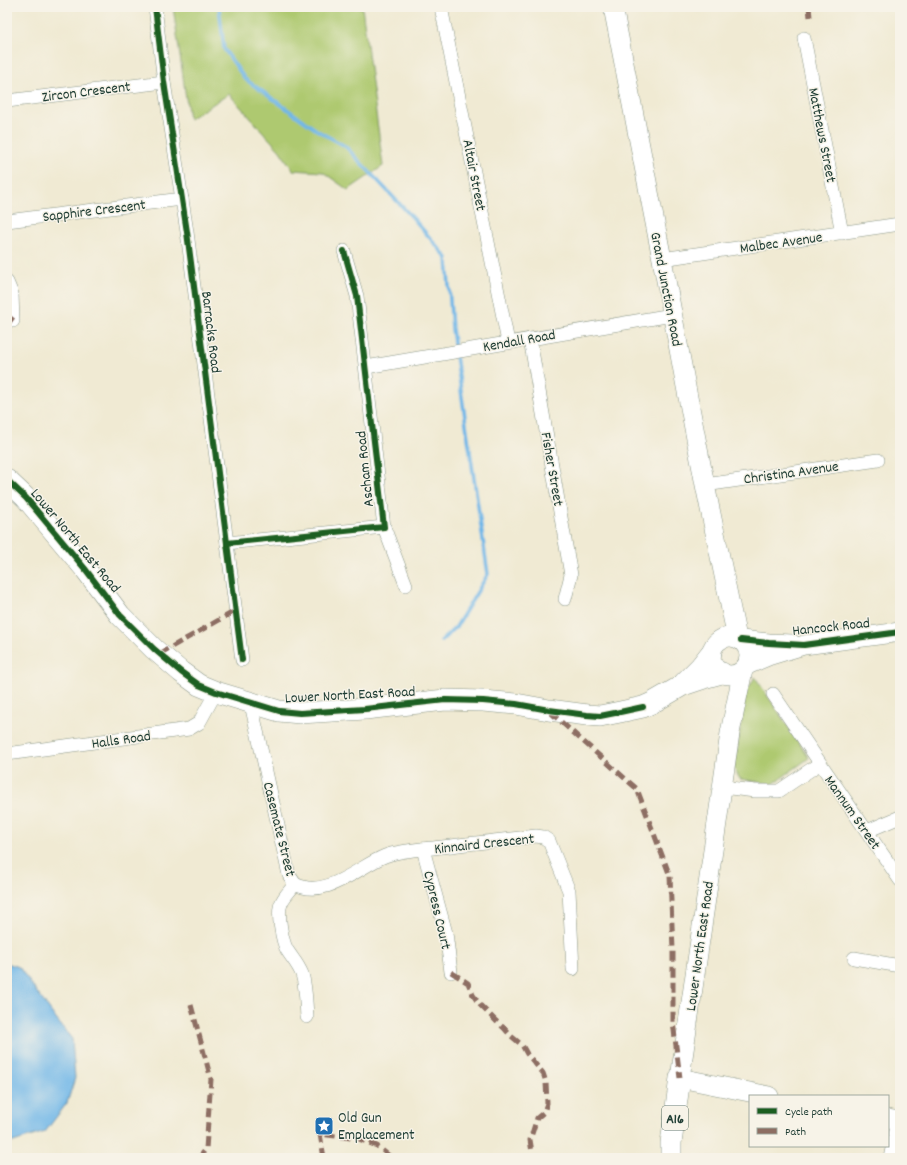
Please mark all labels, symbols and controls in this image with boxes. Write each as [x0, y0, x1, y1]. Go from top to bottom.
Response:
street label: Zircon Crescent [41, 77, 132, 109]
street label: Matthews Street [801, 86, 841, 185]
street label: Altair Street [455, 138, 491, 214]
street label: Sapphire Crescent [41, 195, 147, 229]
street label: Malbec Avenue [739, 227, 824, 261]
street label: Grand Junction Road [643, 230, 687, 348]
street label: Barracks Road [194, 290, 226, 374]
street label: Kendall Road [481, 325, 557, 359]
street label: Ascham Road [351, 430, 381, 508]
street label: Fisher Street [534, 431, 568, 508]
street label: Christina Avenue [742, 456, 841, 492]
street label: Lower North East Road [24, 484, 125, 598]
street label: Hancock Road [791, 613, 871, 643]
street label: Lower North East Road [284, 682, 416, 710]
street label: Halls Road [90, 726, 152, 756]
street label: Mannum Street [818, 771, 885, 855]
street label: Casemate Street [256, 780, 301, 880]
street label: Kinnaird Crescent [433, 829, 536, 861]
street label: Cypress Court [416, 869, 456, 952]
street label: Lower North East Road [681, 880, 721, 1013]
legend [749, 1095, 889, 1147]
text: Cycle path [785, 1104, 833, 1121]
road number: A16 [662, 1106, 688, 1130]
place label: Old Gun Emplacement [338, 1108, 415, 1147]
place icon: Old Gun Emplacement [313, 1115, 335, 1137]
text: Path [785, 1124, 806, 1141]

